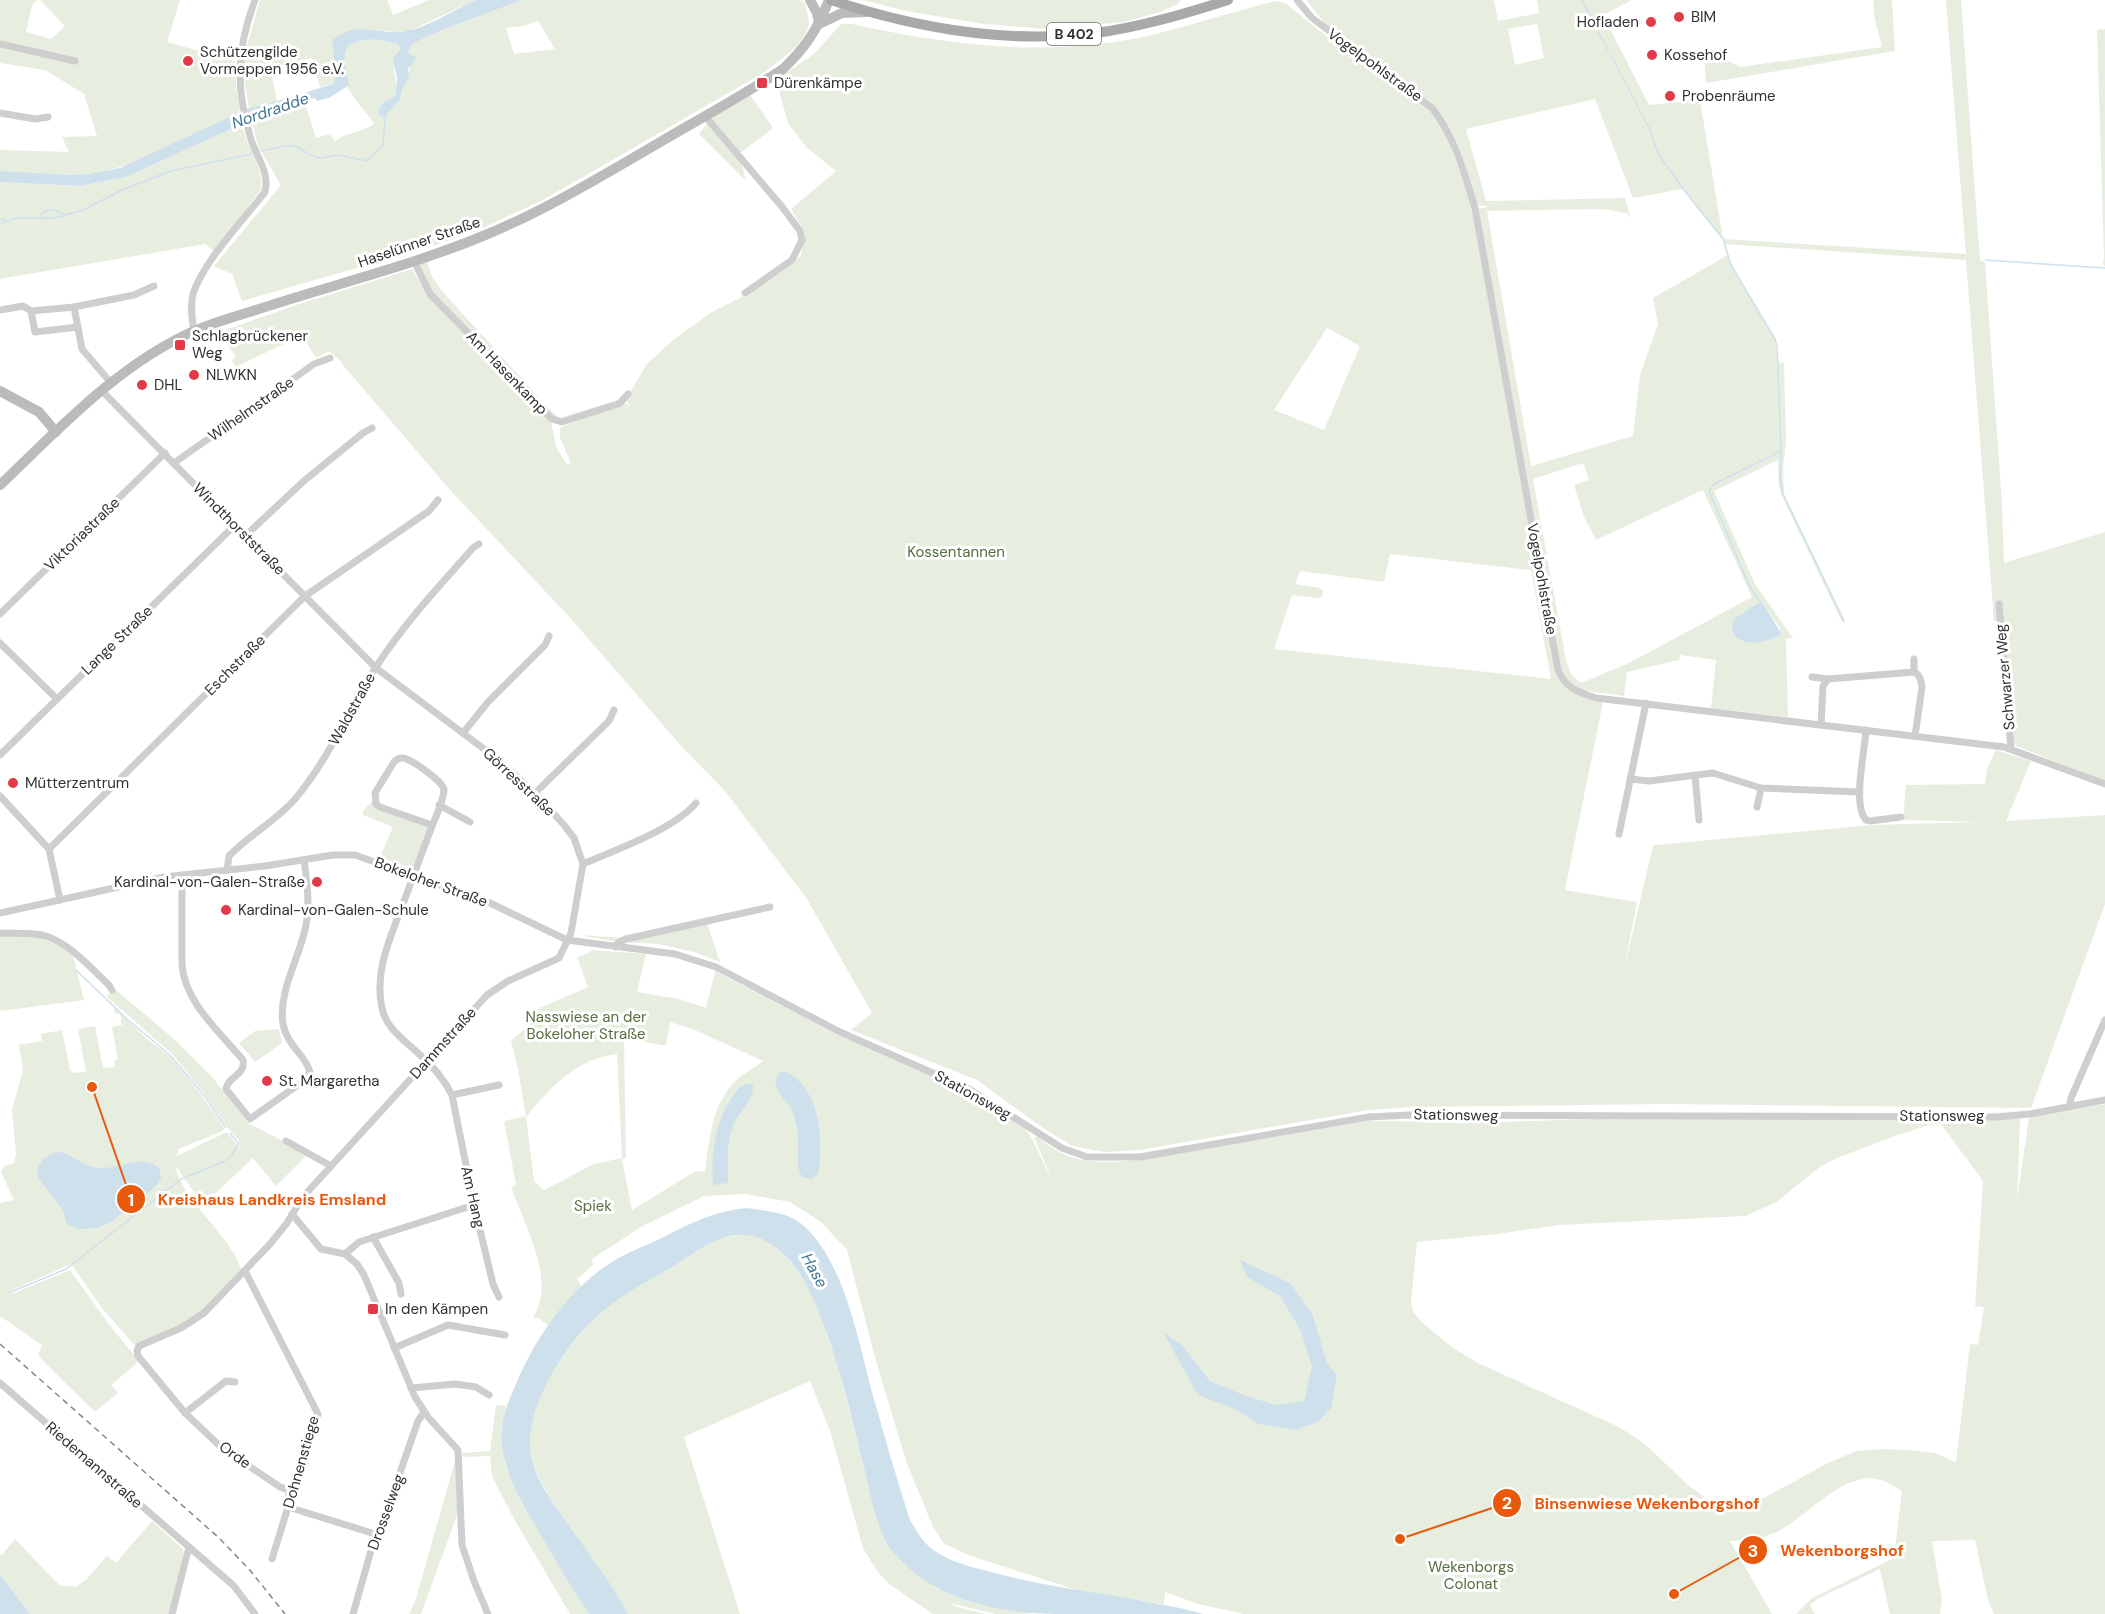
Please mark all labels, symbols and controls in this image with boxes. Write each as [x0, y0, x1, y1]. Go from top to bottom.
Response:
place label: BIM [1691, 7, 1716, 27]
marker: BIM [1672, 10, 1686, 24]
place label: Hofladen [1577, 12, 1639, 32]
marker: Hofladen [1644, 15, 1658, 29]
road number: B 402 [1047, 23, 1101, 45]
street label: Vogelpohlstraße [1323, 24, 1427, 106]
place label: Schützengilde Vormeppen 1956 e.V. [200, 42, 344, 79]
place label: Kossehof [1664, 45, 1727, 65]
marker: Kossehof [1645, 48, 1659, 62]
marker: Schützengilde Vormeppen 1956 e.V. [181, 54, 195, 68]
place label: Dürenkämpe [774, 73, 862, 93]
marker: Dürenkämpe [755, 76, 769, 90]
place label: Probenräume [1682, 86, 1776, 106]
water label: Nordradde [229, 88, 311, 133]
marker: Probenräume [1663, 89, 1677, 103]
street label: Haselünner Straße [355, 212, 483, 272]
place label: Schlagbrückener Weg [192, 326, 309, 363]
street label: Am Hasenkamp [462, 327, 552, 419]
marker: Schlagbrückener Weg [173, 338, 187, 352]
place label: NLWKN [206, 365, 257, 385]
marker: NLWKN [187, 368, 201, 382]
street label: Wilhelmstraße [204, 372, 298, 446]
place label: DHL [154, 375, 183, 395]
marker: DHL [135, 378, 149, 392]
street label: Windthorststraße [188, 478, 290, 580]
street label: Viktoriastraße [40, 493, 124, 575]
street label: Vogelpohlstraße [1522, 522, 1562, 636]
park label: Kossentannen [907, 542, 1005, 562]
street label: Lange Straße [77, 601, 157, 679]
street label: Schwarzer Weg [1990, 623, 2020, 731]
street label: Eschstraße [200, 630, 270, 700]
street label: Waldstraße [324, 669, 380, 749]
street label: Görresstraße [478, 743, 560, 821]
place label: Mütterzentrum [25, 773, 129, 793]
marker: Mütterzentrum [6, 776, 20, 790]
street label: Bokeloher Straße [372, 852, 490, 912]
place label: Kardinal-von-Galen-Straße [114, 872, 305, 892]
marker: Kardinal-von-Galen-Straße [310, 875, 324, 889]
place label: Kardinal-von-Galen-Schule [238, 900, 429, 920]
marker: Kardinal-von-Galen-Schule [219, 903, 233, 917]
street label: Dammstraße [405, 1003, 481, 1083]
park label: Nasswiese an der Bokeloher Straße [525, 1007, 647, 1044]
street label: Stationsweg [931, 1066, 1015, 1124]
place label: St. Margaretha [279, 1071, 379, 1091]
marker: St. Margaretha [260, 1074, 274, 1088]
street label: Stationsweg [1413, 1104, 1499, 1126]
street label: Stationsweg [1900, 1106, 1984, 1126]
street label: Am Hang [456, 1164, 490, 1230]
callout: Kreishaus Landkreis Emsland [116, 1182, 399, 1216]
text: 1 [128, 1188, 134, 1212]
text: Kreishaus Landkreis Emsland [158, 1189, 386, 1210]
park label: Spiek [574, 1196, 612, 1216]
water label: Hase [797, 1249, 833, 1291]
place label: In den Kämpen [385, 1299, 488, 1319]
marker: In den Kämpen [366, 1302, 380, 1316]
street label: Dohnenstiege [278, 1413, 324, 1511]
street label: Riedemannstraße [41, 1417, 147, 1513]
street label: Orde [215, 1437, 255, 1473]
street label: Drosselweg [363, 1471, 409, 1553]
callout: Binsenwiese Wekenborgshof [1492, 1486, 1771, 1520]
text: 2 [1502, 1491, 1512, 1515]
text: Binsenwiese Wekenborgshof [1535, 1493, 1760, 1514]
callout: Wekenborgshof [1738, 1533, 1915, 1567]
text: 3 [1748, 1539, 1758, 1563]
text: Wekenborgshof [1780, 1540, 1904, 1561]
park label: Wekenborgs Colonat [1428, 1557, 1514, 1594]

